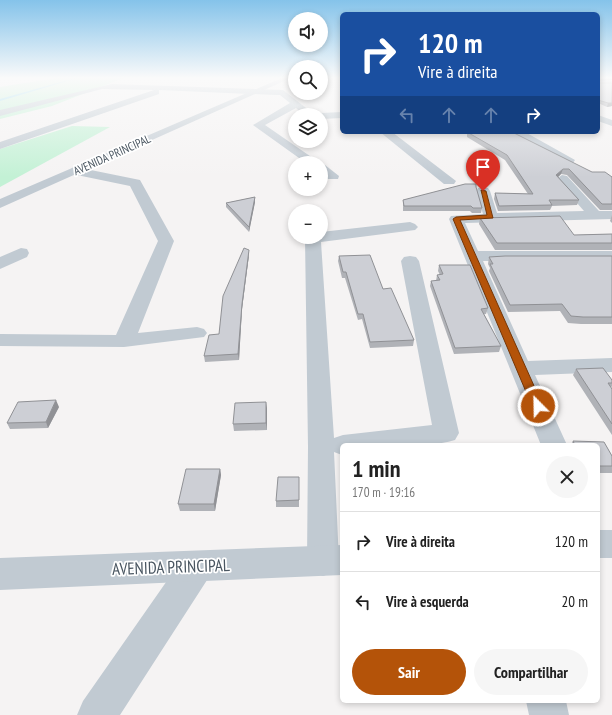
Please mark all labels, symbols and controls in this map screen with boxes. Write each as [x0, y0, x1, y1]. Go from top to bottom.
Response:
map controls [288, 12, 328, 244]
button: sound [288, 12, 328, 52]
text: 120 m [418, 24, 482, 61]
icon: right [352, 28, 404, 80]
button: search [288, 60, 328, 100]
text: Vire à direita [418, 60, 498, 83]
icon: left [396, 104, 418, 126]
icon: ahead [438, 104, 460, 126]
icon: ahead [480, 104, 502, 126]
icon: right [522, 104, 544, 126]
button: layers [288, 108, 328, 148]
street label: AVENIDA PRINCIPAL [71, 131, 153, 178]
pin [466, 150, 500, 191]
button: + [288, 156, 328, 196]
icon: arrive [472, 156, 494, 178]
button: − [288, 204, 328, 244]
position arrow [517, 385, 559, 427]
text: 1 min [352, 453, 400, 484]
button: close [546, 456, 588, 498]
text: 170 m · 19:16 [352, 484, 415, 501]
icon: right [352, 531, 374, 553]
text: Vire à direita [386, 532, 455, 551]
text: 120 m [555, 532, 588, 551]
street label: AVENIDA PRINCIPAL [112, 554, 230, 580]
icon: left [352, 591, 374, 613]
text: Vire à esquerda [386, 592, 469, 611]
text: 20 m [562, 592, 588, 611]
button: Sair [352, 649, 466, 695]
button: Compartilhar [474, 649, 588, 695]

